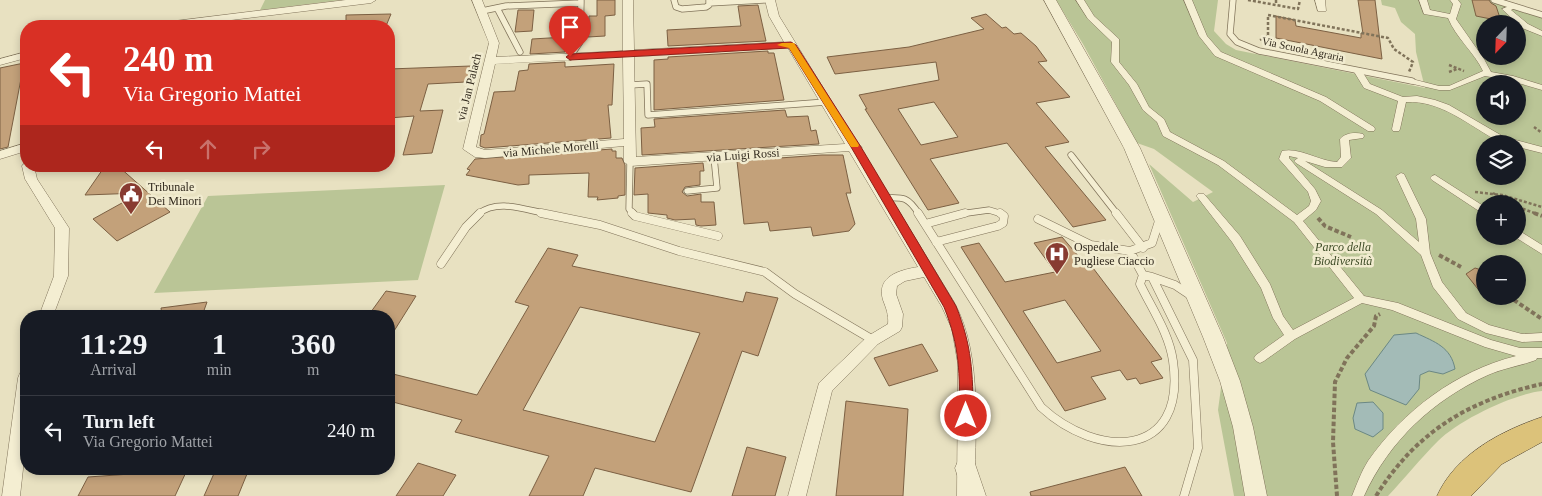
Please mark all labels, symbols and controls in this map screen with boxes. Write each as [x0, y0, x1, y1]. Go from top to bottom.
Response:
pin [549, 6, 591, 57]
icon: arrive [556, 13, 584, 41]
north arrow [1476, 15, 1526, 65]
map controls [1476, 15, 1526, 305]
street label: Via Scuola Agraria [1261, 34, 1345, 64]
icon: left [40, 40, 105, 105]
text: 240 m [123, 40, 213, 79]
street label: via Jan Palach [454, 52, 484, 122]
button: sound [1476, 75, 1526, 125]
text: Via Gregorio Mattei [123, 81, 301, 106]
icon: left [141, 135, 169, 163]
icon: ahead [194, 135, 222, 163]
icon: right [247, 135, 275, 163]
button: layers [1476, 135, 1526, 185]
street label: via Michele Morelli [503, 138, 600, 160]
street label: via Luigi Rossi [706, 145, 781, 165]
place label: Tribunale Dei Minori [148, 180, 202, 208]
public building icon: Tribunale Dei Minori [118, 181, 144, 215]
button: + [1476, 195, 1526, 245]
place label: Ospedale Pugliese Ciaccio [1074, 240, 1154, 268]
park label: Parco della Biodiversità [1314, 240, 1372, 268]
hospital icon: Ospedale Pugliese Ciaccio [1044, 241, 1070, 275]
button: − [1476, 255, 1526, 305]
text: 11:29 [79, 327, 148, 360]
text: 1 [212, 327, 227, 360]
text: 360 [291, 327, 336, 360]
text: Arrival [90, 361, 136, 378]
text: min [207, 361, 232, 378]
text: m [307, 361, 320, 378]
position arrow [939, 389, 991, 441]
text: Turn left [83, 411, 155, 432]
icon: left [40, 417, 68, 445]
text: 240 m [327, 420, 375, 441]
text: Via Gregorio Mattei [83, 433, 213, 450]

